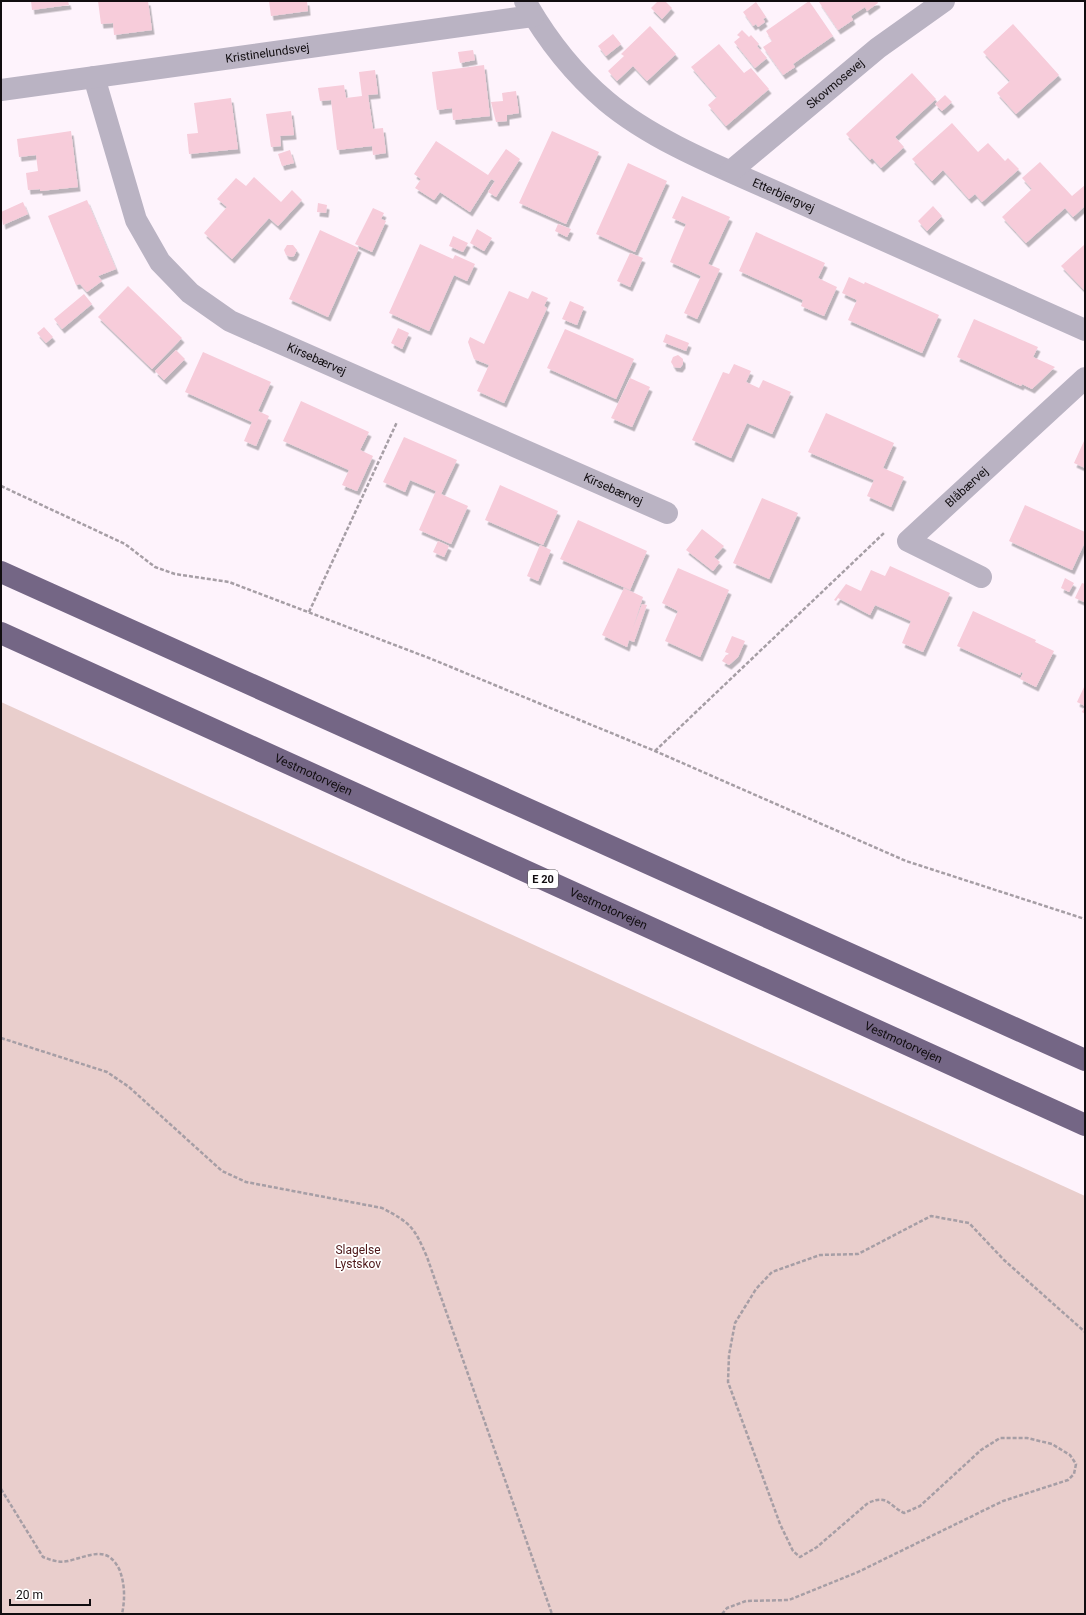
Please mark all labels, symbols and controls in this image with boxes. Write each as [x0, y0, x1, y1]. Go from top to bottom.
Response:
street label: Kristinelundsvej [224, 40, 311, 66]
street label: Skovmosevej [804, 56, 867, 112]
street label: Etterbjergvej [750, 175, 817, 215]
street label: Kirsebærvej [285, 340, 348, 378]
street label: Blåbærvej [942, 464, 991, 510]
street label: Kirsebærvej [582, 470, 645, 509]
street label: Vestmotorvejen [272, 751, 355, 799]
road number: E 20 [528, 870, 558, 888]
street label: Vestmotorvejen [567, 885, 650, 932]
street label: Vestmotorvejen [862, 1019, 945, 1066]
park label: Slagelse Lystskov [335, 1243, 381, 1271]
scale bar [10, 1581, 90, 1607]
text: 20 m [16, 1588, 43, 1602]

